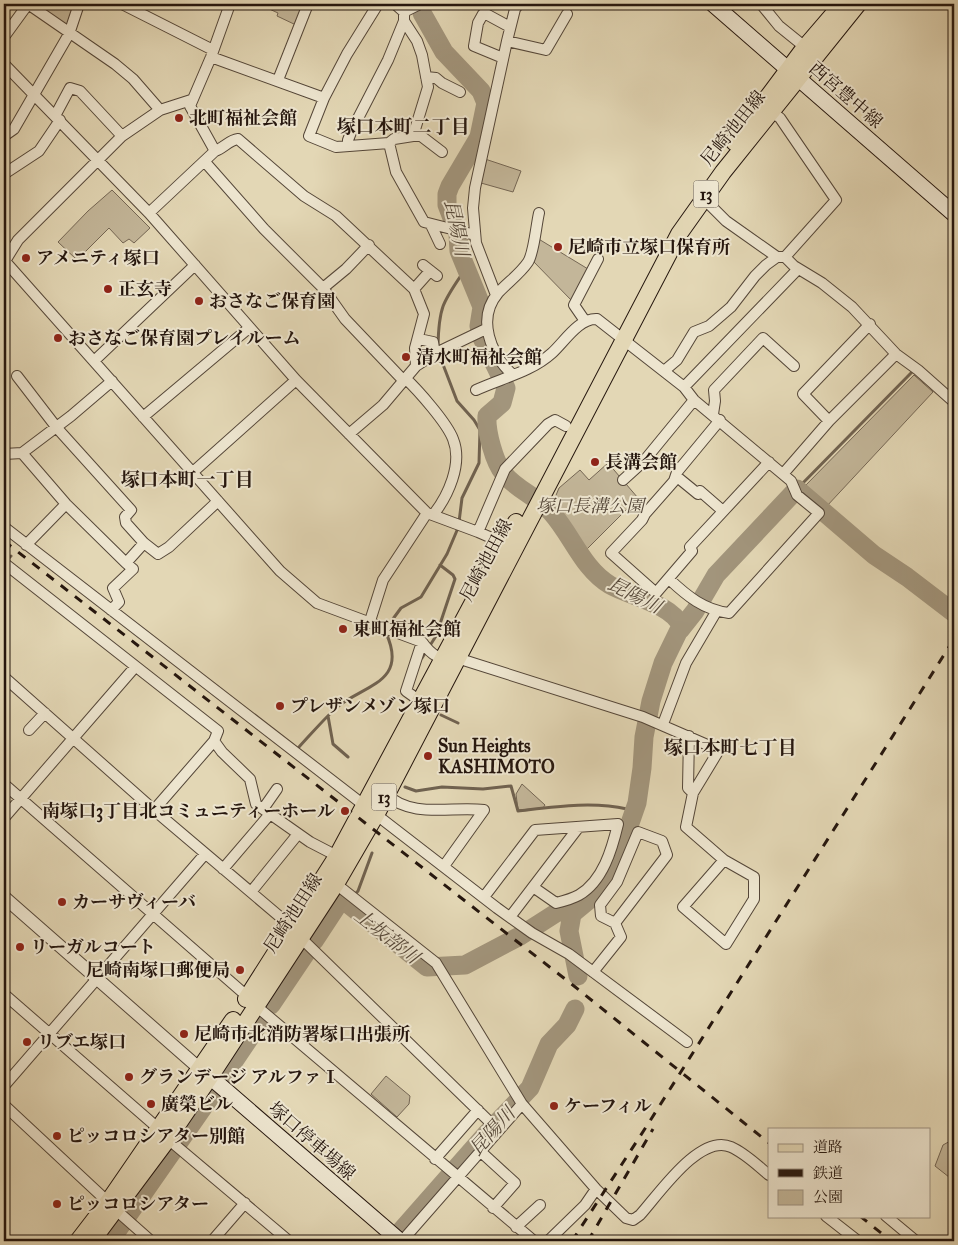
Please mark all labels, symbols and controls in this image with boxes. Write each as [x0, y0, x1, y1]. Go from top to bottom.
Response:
street label: 西宮豊中線 [805, 57, 887, 133]
street label: 尼崎池田線 [696, 86, 770, 170]
place label: 北町福祉会館 [189, 107, 297, 129]
marker: 北町福祉会館 [173, 112, 185, 124]
district label: 塚口本町二丁目 [336, 115, 470, 138]
road number: 13 [694, 180, 718, 208]
water label: 昆陽川 [440, 198, 475, 260]
place label: 尼崎市立塚口保育所 [568, 236, 730, 258]
marker: 尼崎市立塚口保育所 [552, 241, 564, 253]
place label: アメニティ塚口 [36, 247, 159, 269]
marker: アメニティ塚口 [20, 252, 32, 264]
place label: 正玄寺 [118, 278, 172, 300]
marker: 正玄寺 [102, 283, 114, 295]
place label: おさなご保育園 [209, 290, 335, 312]
marker: おさなご保育園 [193, 295, 205, 307]
place label: おさなご保育園プレイルーム [68, 327, 300, 349]
marker: おさなご保育園プレイルーム [52, 332, 64, 344]
place label: 清水町福祉会館 [416, 346, 542, 368]
marker: 清水町福祉会館 [400, 351, 412, 363]
place label: 長溝会館 [605, 451, 677, 473]
marker: 長溝会館 [589, 456, 601, 468]
district label: 塚口本町一丁目 [120, 468, 254, 491]
park label: 塚口長溝公園 [536, 495, 647, 517]
street label: 尼崎池田線 [455, 515, 517, 605]
water label: 昆陽川 [604, 572, 667, 619]
place label: 東町福祉会館 [353, 618, 461, 640]
marker: 東町福祉会館 [337, 623, 349, 635]
place label: プレザンメゾン塚口 [290, 695, 450, 717]
marker: プレザンメゾン塚口 [274, 700, 286, 712]
place label: Sun Heights KASHIMOTO [438, 735, 555, 778]
district label: 塚口本町七丁目 [663, 736, 797, 759]
marker: Sun Heights KASHIMOTO [422, 750, 434, 762]
road number: 13 [372, 784, 396, 810]
place label: 南塚口3丁目北コミュニティーホール [42, 800, 335, 823]
marker: 南塚口3丁目北コミュニティーホール [339, 805, 351, 817]
street label: 尼崎池田線 [259, 869, 327, 957]
place label: カーサヴィーバ [72, 891, 196, 913]
marker: カーサヴィーバ [56, 896, 68, 908]
water label: 上坂部川 [350, 904, 426, 970]
place label: リーガルコート [30, 936, 156, 958]
marker: リーガルコート [14, 941, 26, 953]
place label: 尼崎南塚口郵便局 [86, 959, 230, 981]
marker: 尼崎南塚口郵便局 [234, 964, 246, 976]
place label: 尼崎市北消防署塚口出張所 [194, 1023, 410, 1045]
marker: 尼崎市北消防署塚口出張所 [178, 1028, 190, 1040]
place label: リブエ塚口 [37, 1031, 126, 1053]
marker: リブエ塚口 [21, 1036, 33, 1048]
place label: グランデージ アルファⅠ [139, 1066, 339, 1088]
marker: グランデージ アルファⅠ [123, 1071, 135, 1083]
place label: 廣榮ビル [161, 1093, 233, 1115]
place label: ケーフィル [564, 1095, 652, 1117]
street label: 塚口停車場線 [264, 1097, 360, 1185]
marker: 廣榮ビル [145, 1098, 157, 1110]
marker: ケーフィル [548, 1100, 560, 1112]
water label: 昆陽川 [464, 1101, 521, 1160]
place label: ピッコロシアター別館 [67, 1125, 245, 1147]
legend [768, 1128, 930, 1218]
marker: ピッコロシアター別館 [51, 1130, 63, 1142]
text: 道路 [813, 1138, 843, 1156]
text: 鉄道 [813, 1164, 843, 1182]
text: 公園 [813, 1188, 843, 1206]
place label: ピッコロシアター [67, 1193, 209, 1215]
marker: ピッコロシアター [51, 1198, 63, 1210]

